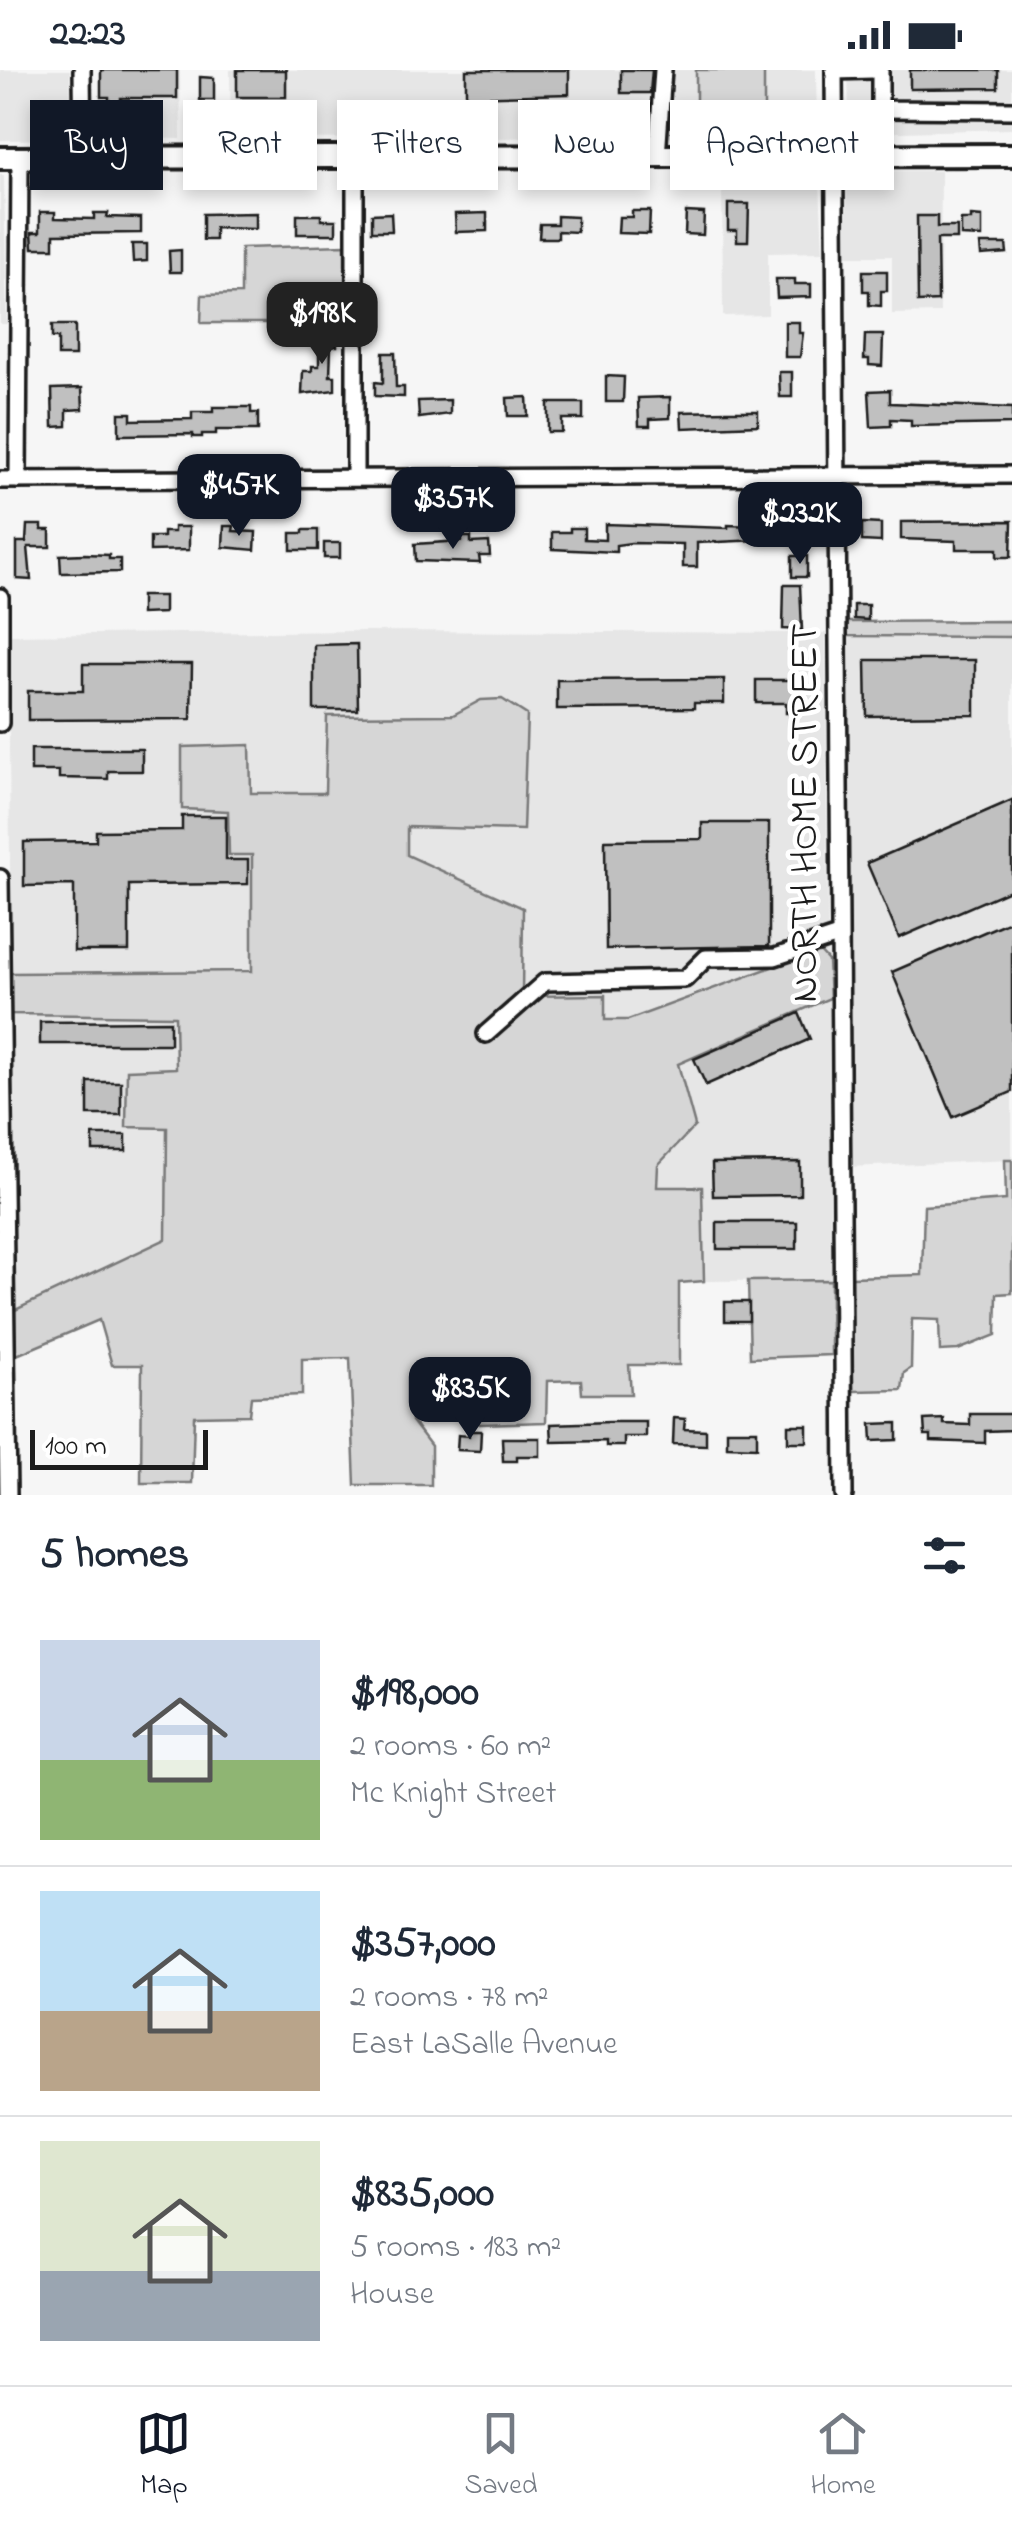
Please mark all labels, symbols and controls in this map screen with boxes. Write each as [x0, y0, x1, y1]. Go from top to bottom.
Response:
text: 22:23 [50, 7, 126, 63]
chip: Buy [30, 100, 163, 190]
chip: Rent [183, 100, 317, 190]
chip: Filters [337, 100, 498, 190]
chip: New [518, 100, 650, 190]
chip: Apartment [670, 100, 894, 190]
pin: $198K [252, 282, 392, 367]
text: $198K [289, 291, 355, 338]
pin: $457K [169, 454, 309, 539]
text: $457K [199, 463, 279, 510]
pin: $357K [383, 467, 523, 552]
text: $357K [413, 476, 493, 523]
pin: $232K [730, 482, 870, 567]
text: $232K [760, 491, 840, 538]
street label: NORTH HOME STREET [777, 623, 836, 1003]
pin: $835K [400, 1357, 540, 1442]
text: $835K [431, 1366, 509, 1413]
scale bar [30, 1425, 208, 1470]
text: 100 m [45, 1427, 107, 1468]
text: 5 homes [40, 1525, 189, 1586]
icon: filters [917, 1528, 972, 1583]
text: $198,000 [350, 1663, 479, 1724]
icon: home [120, 1680, 240, 1800]
text: 2 rooms · 60 m² [350, 1724, 551, 1771]
text: Mc Knight Street [350, 1771, 556, 1818]
text: $357,000 [350, 1914, 496, 1975]
icon: home [120, 1931, 240, 2051]
text: 2 rooms · 78 m² [350, 1975, 549, 2022]
text: East LaSalle Avenue [350, 2022, 617, 2069]
text: $835,000 [350, 2164, 494, 2225]
icon: home [120, 2181, 240, 2301]
text: 5 rooms · 183 m² [350, 2225, 561, 2272]
text: House [350, 2272, 434, 2319]
tab: Map [136, 2406, 191, 2507]
tab: Saved [464, 2406, 537, 2507]
tab: Home [810, 2406, 876, 2507]

